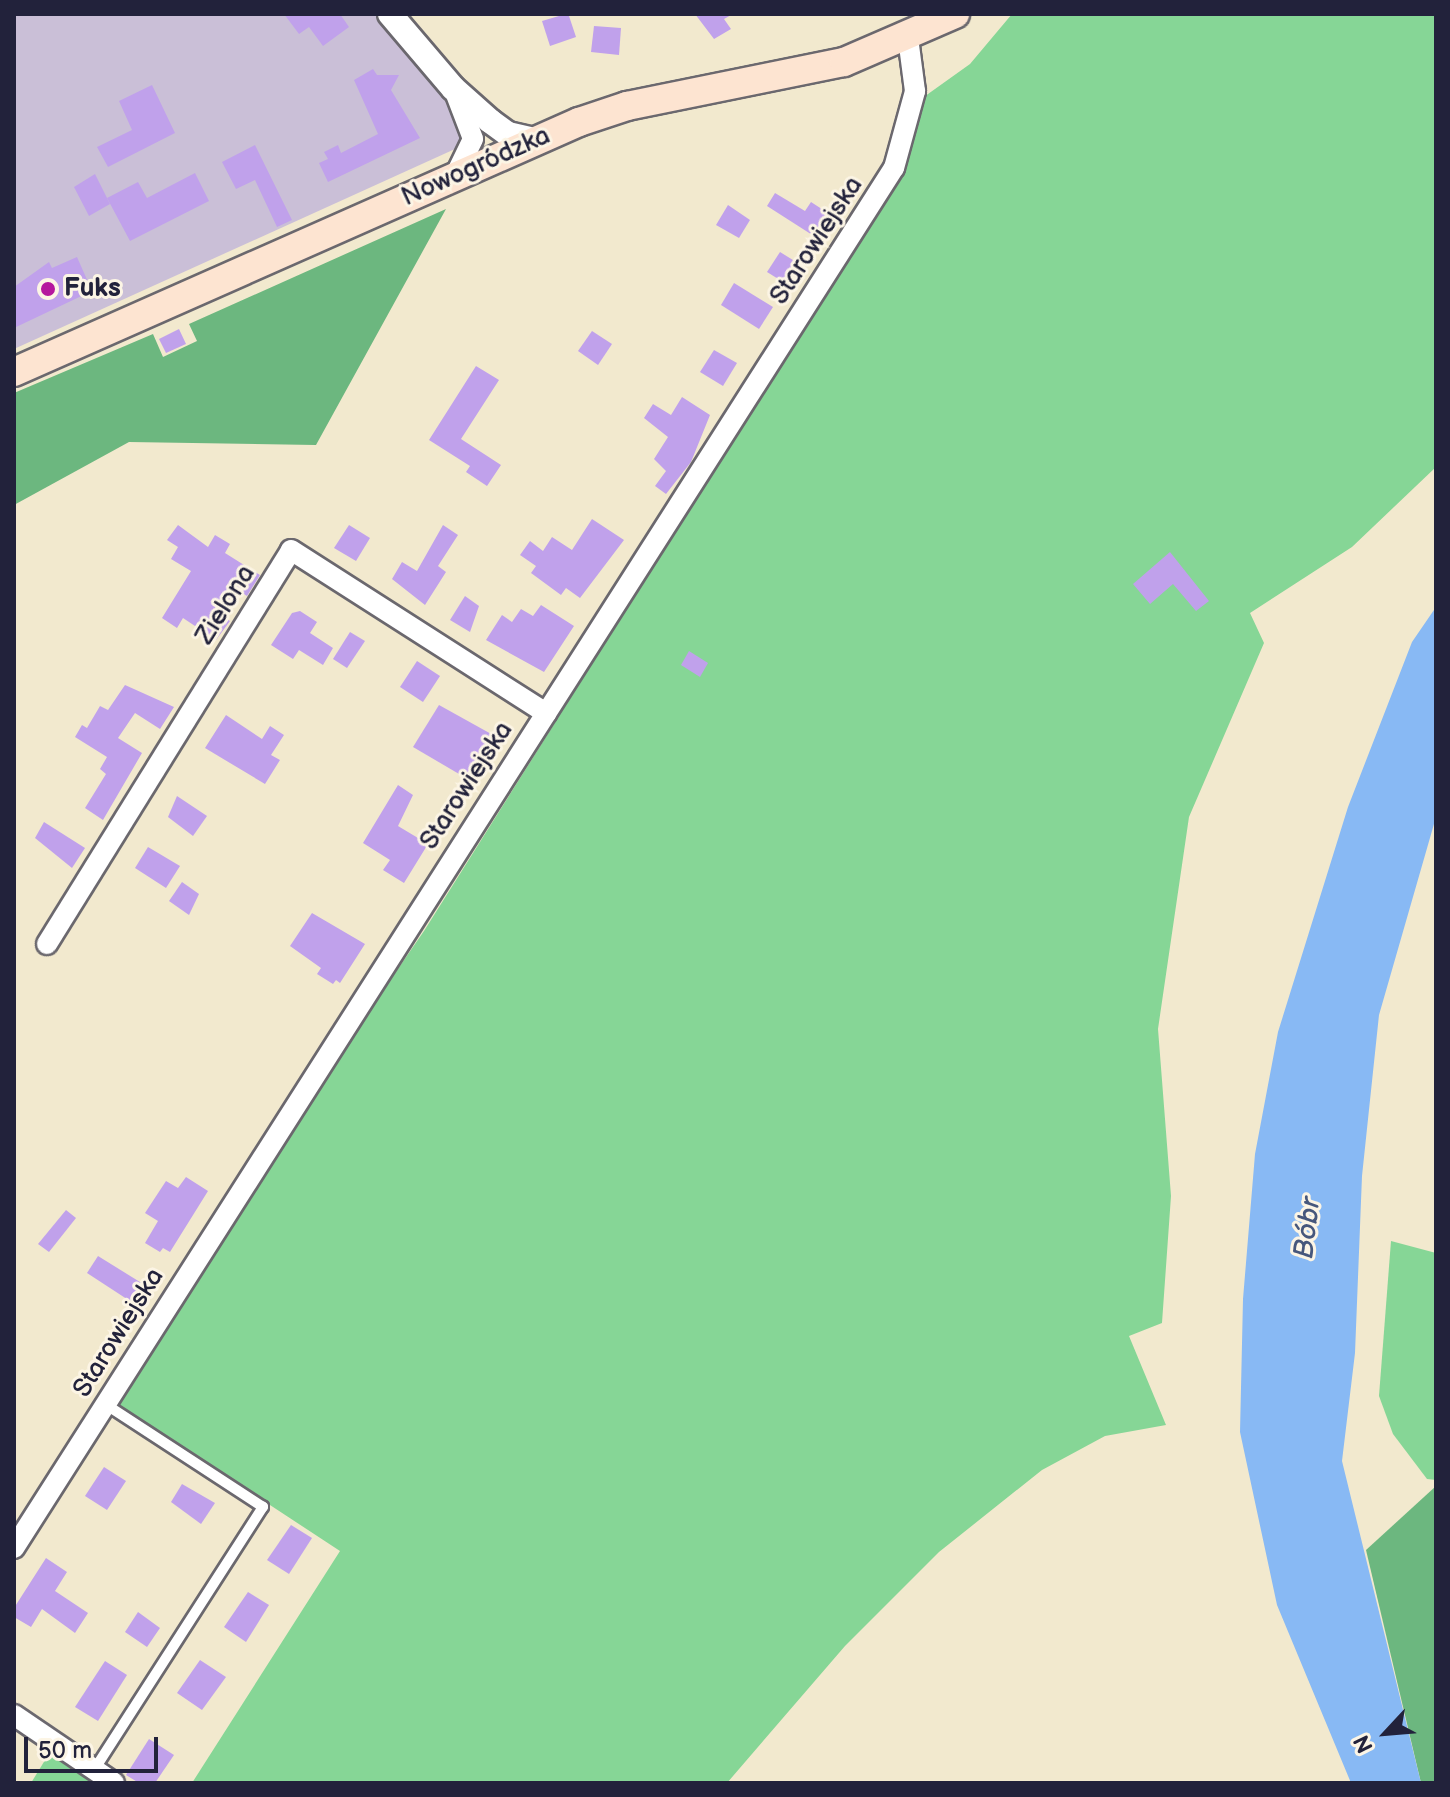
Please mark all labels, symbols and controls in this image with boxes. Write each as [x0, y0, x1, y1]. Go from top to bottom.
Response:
street label: Nowogródzka [397, 120, 555, 214]
street label: Starowiejska [764, 171, 870, 311]
place label: Fuks [64, 273, 121, 305]
marker: Fuks [39, 280, 57, 298]
street label: Zielona [190, 560, 262, 650]
street label: Starowiejska [414, 716, 520, 856]
water label: Bóbr [1288, 1196, 1328, 1260]
street label: Starowiejska [67, 1263, 171, 1403]
north arrow [1346, 1693, 1426, 1773]
scale bar [28, 1721, 162, 1771]
text: N [1348, 1730, 1380, 1757]
text: 50 m [38, 1736, 92, 1765]

